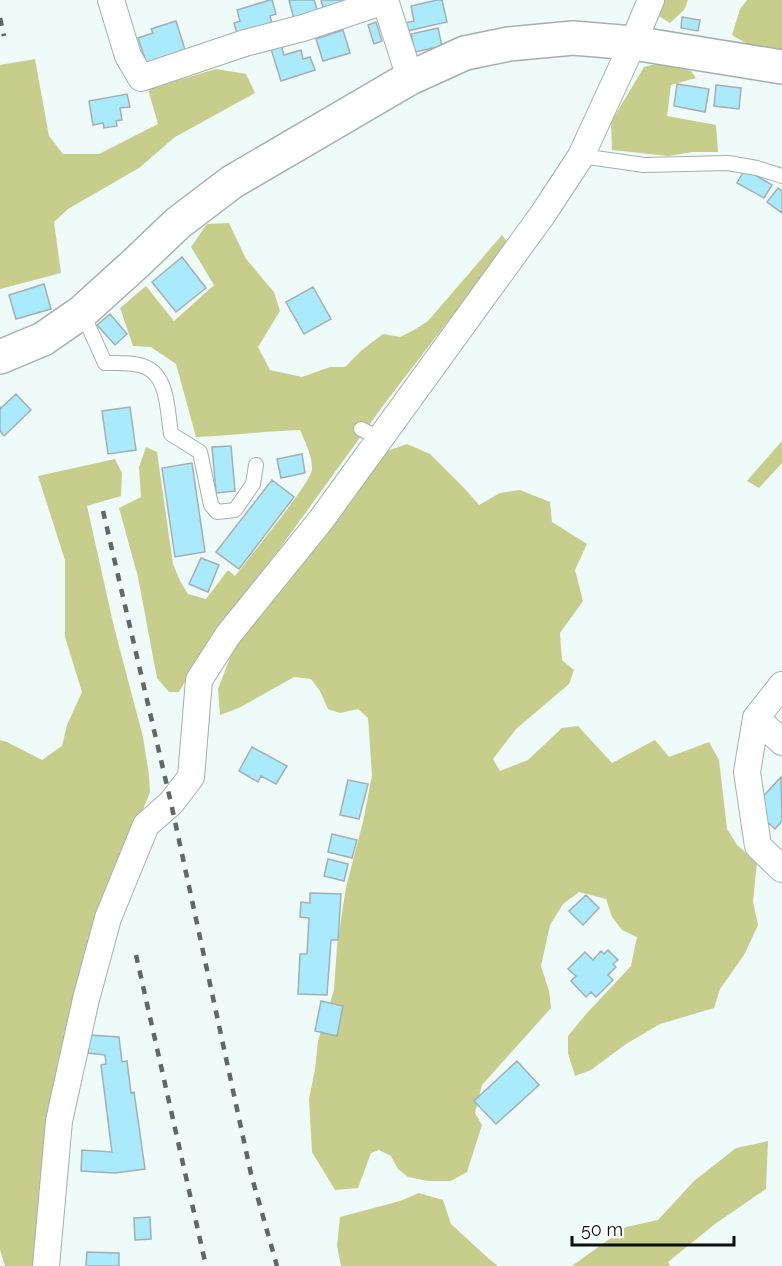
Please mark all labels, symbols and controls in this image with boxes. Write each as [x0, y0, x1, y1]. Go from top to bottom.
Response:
scale bar [572, 1209, 734, 1247]
text: 50 m [581, 1219, 623, 1240]

